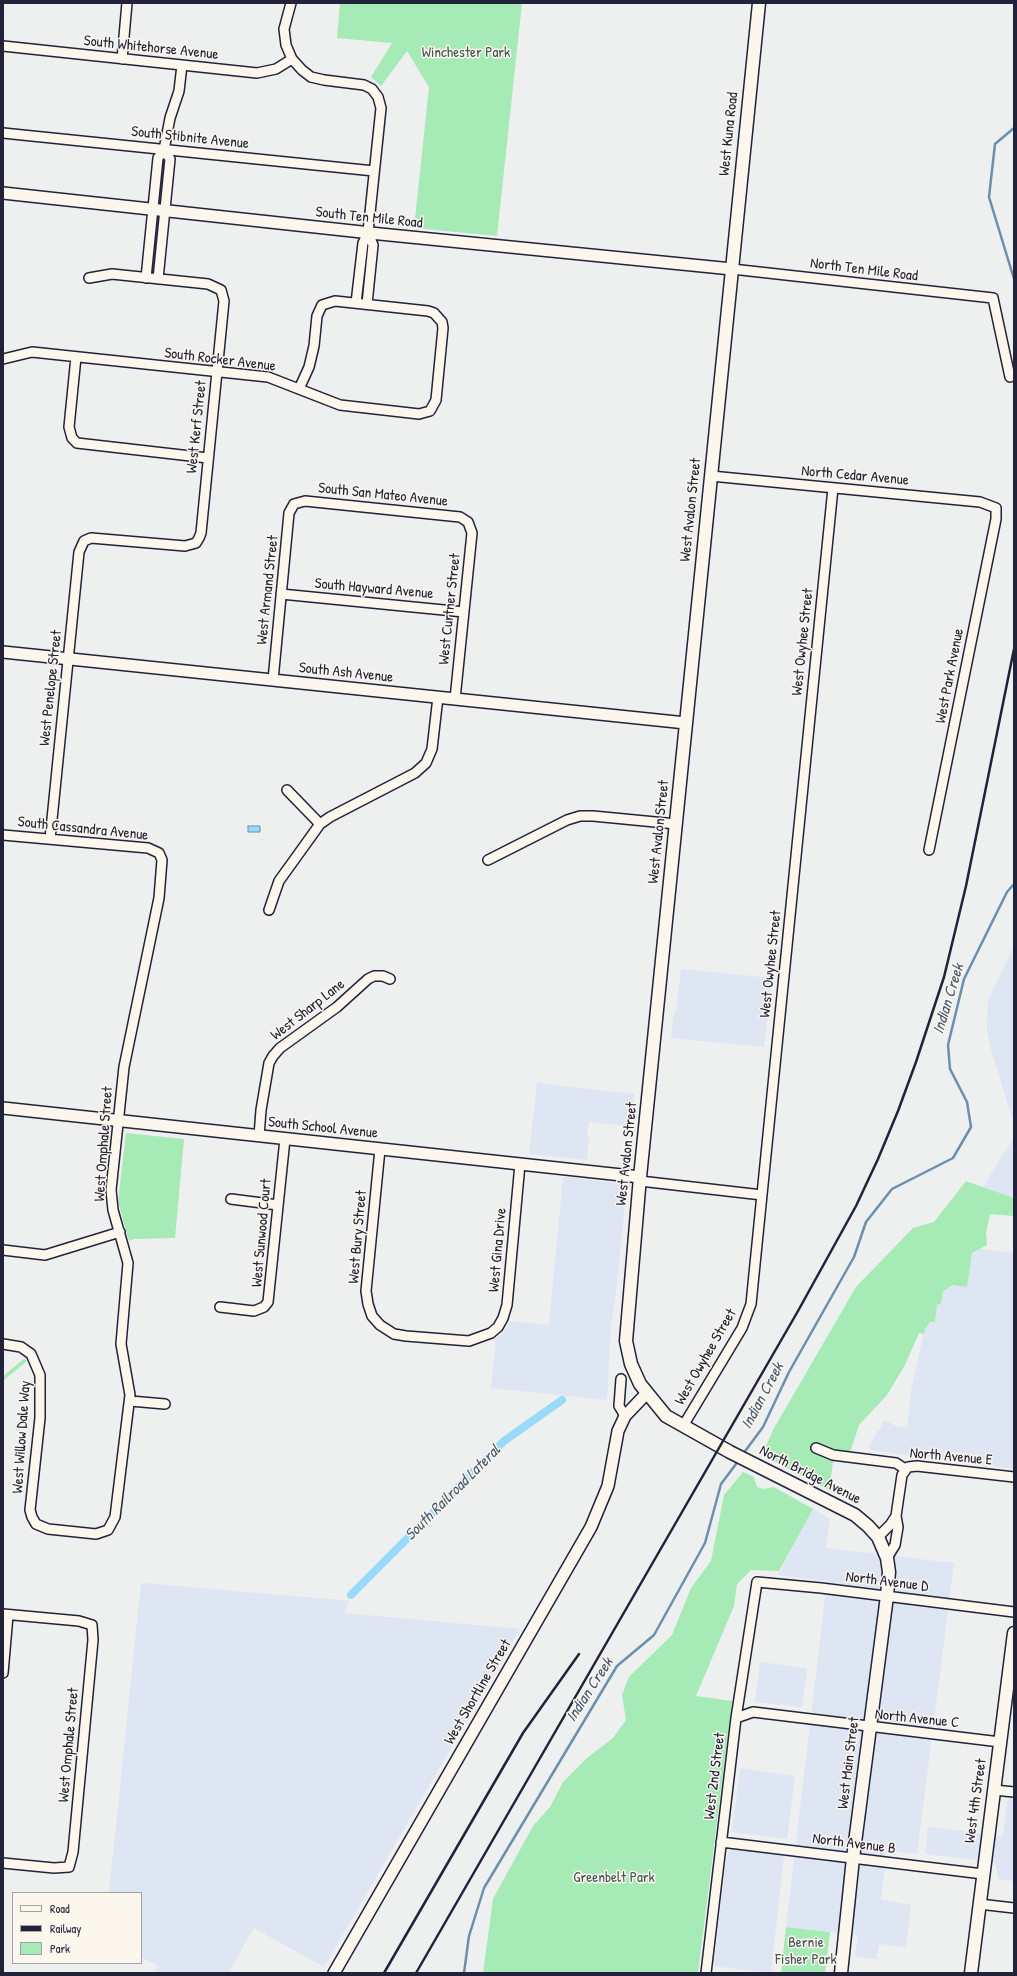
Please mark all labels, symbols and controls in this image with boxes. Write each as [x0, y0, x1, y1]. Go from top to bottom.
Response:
street label: South Whitehorse Avenue [83, 32, 219, 64]
park label: Winchester Park [422, 44, 510, 62]
street label: West Kuna Road [716, 91, 742, 177]
street label: South Stibnite Avenue [130, 123, 250, 153]
street label: South Ten Mile Road [315, 203, 423, 233]
street label: North Ten Mile Road [809, 254, 919, 286]
street label: South Rocker Avenue [163, 344, 277, 376]
street label: West Kerf Street [183, 380, 211, 474]
street label: West Avalon Street [677, 457, 705, 563]
street label: North Cedar Avenue [800, 462, 910, 490]
street label: South San Mateo Avenue [317, 479, 449, 511]
street label: West Armand Street [253, 534, 283, 646]
street label: West Curtner Street [435, 553, 465, 665]
street label: South Hayward Avenue [314, 575, 434, 603]
street label: West Owyhee Street [788, 587, 818, 697]
street label: West Park Avenue [932, 627, 968, 725]
street label: West Penelope Street [36, 629, 66, 747]
street label: South Ash Avenue [298, 659, 394, 687]
street label: West Avalon Street [645, 779, 673, 885]
street label: South Cassandra Avenue [17, 813, 149, 845]
street label: West Owyhee Street [756, 909, 786, 1019]
water label: Indian Creek [929, 962, 969, 1036]
street label: West Sharp Lane [268, 976, 348, 1044]
street label: West Omphale Street [91, 1086, 117, 1202]
street label: West Avalon Street [613, 1101, 641, 1207]
street label: South School Avenue [267, 1113, 379, 1143]
street label: West Sunwood Court [248, 1178, 276, 1288]
street label: West Bury Street [345, 1190, 371, 1284]
street label: West Gina Drive [485, 1207, 511, 1293]
street label: West Owyhee Street [671, 1306, 741, 1408]
water label: Indian Creek [738, 1360, 788, 1432]
street label: West Willow Dale Way [9, 1380, 35, 1494]
water label: South Railroad Lateral [401, 1441, 505, 1545]
street label: North Bridge Avenue [756, 1442, 864, 1508]
street label: North Avenue E [909, 1444, 993, 1470]
street label: North Avenue D [845, 1568, 929, 1596]
street label: West Shortline Street [441, 1636, 515, 1748]
water label: Indian Creek [562, 1654, 618, 1726]
street label: West Omphale Street [55, 1687, 83, 1803]
street label: North Avenue C [874, 1706, 960, 1732]
street label: West Main Street [834, 1716, 864, 1810]
street label: West 2nd Street [701, 1731, 729, 1821]
street label: West 4th Street [961, 1758, 991, 1844]
street label: North Avenue B [811, 1830, 897, 1858]
park label: Greenbelt Park [573, 1869, 655, 1887]
legend [12, 1892, 142, 1964]
text: Road [50, 1900, 70, 1917]
text: Railway [50, 1920, 81, 1937]
park label: Bernie Fisher Park [775, 1934, 837, 1969]
text: Park [50, 1940, 70, 1957]

